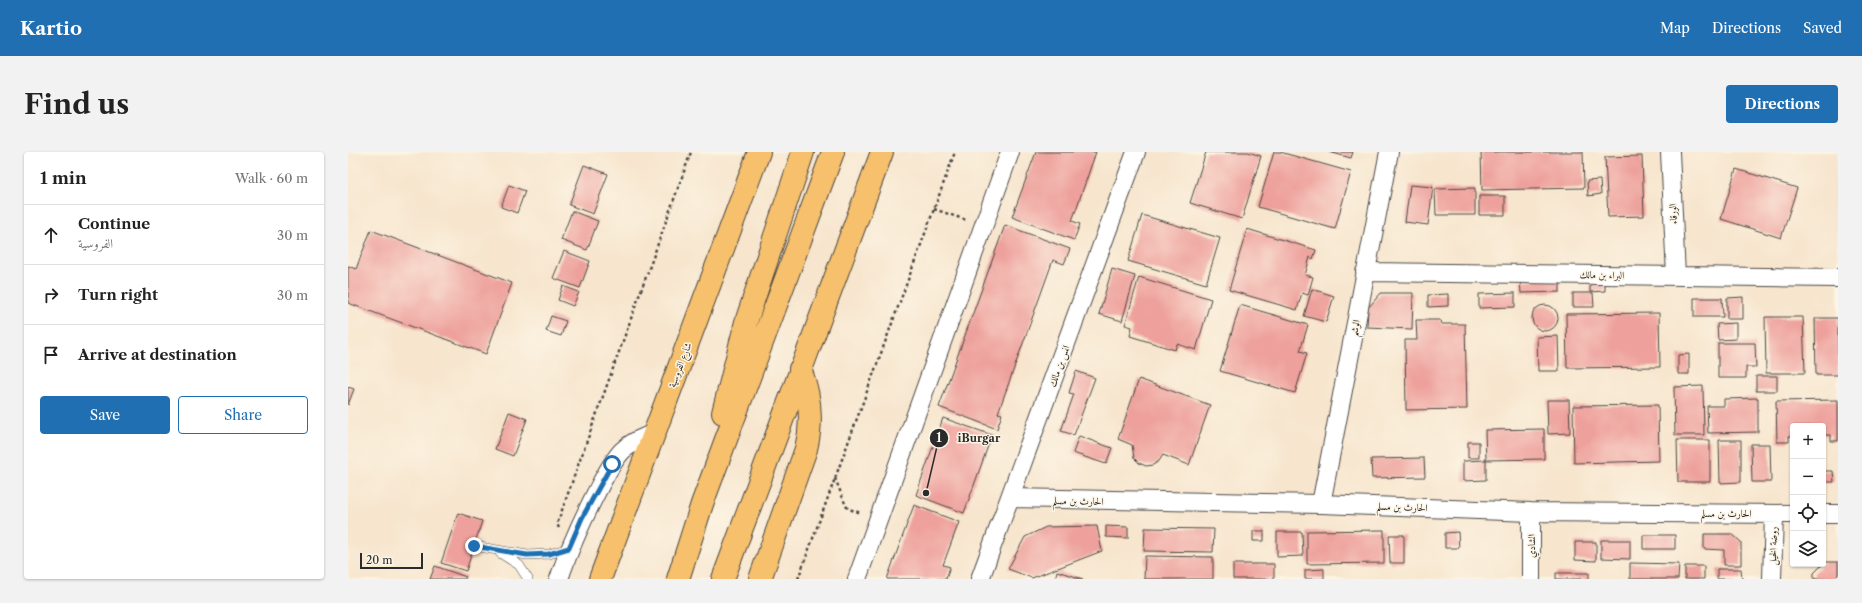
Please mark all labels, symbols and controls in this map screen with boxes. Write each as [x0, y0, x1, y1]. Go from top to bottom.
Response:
text: Kartio [20, 17, 82, 40]
text: Map [1660, 19, 1690, 37]
text: Directions [1712, 19, 1781, 37]
text: Saved [1803, 19, 1842, 37]
button: Directions [1726, 85, 1838, 123]
text: Find us [24, 87, 129, 121]
text: 1 min [40, 168, 87, 188]
text: Walk · 60 m [235, 170, 308, 186]
street label: الورقاء [1666, 203, 1680, 225]
text: Continue [78, 214, 150, 233]
icon: ahead [40, 224, 62, 246]
text: 30 m [277, 227, 308, 243]
text: الفروسية [78, 235, 113, 251]
street label: البراء بن مالك [1580, 268, 1624, 282]
icon: right [40, 284, 62, 306]
text: Turn right [78, 285, 158, 304]
text: 30 m [277, 287, 308, 303]
street label: الوشم [1347, 319, 1367, 338]
street label: شارع الفروسية [665, 340, 697, 390]
icon: arrive [40, 344, 62, 366]
street label: انس بن مالك [1046, 344, 1073, 389]
text: Arrive at destination [78, 345, 237, 364]
button: Save [40, 396, 170, 434]
button: Share [178, 396, 308, 434]
map controls [1790, 423, 1826, 567]
button: + [1790, 423, 1826, 459]
callout: iBurgar [929, 427, 1008, 450]
text: 1 [936, 430, 942, 445]
text: iBurgar [958, 431, 1001, 445]
route start [603, 455, 621, 473]
button: − [1790, 459, 1826, 495]
street label: الحارث بن مسلم [1052, 494, 1104, 512]
button: locate [1790, 495, 1826, 531]
street label: الحارث بن مسلم [1376, 500, 1428, 518]
street label: الحارث بن مسلم [1700, 507, 1752, 524]
street label: روضة الخيل [1766, 526, 1781, 566]
button: layers [1790, 531, 1826, 567]
street label: الشادي [1525, 534, 1540, 558]
route end [465, 537, 483, 555]
scale bar [360, 551, 423, 570]
text: 20 m [366, 553, 392, 567]

